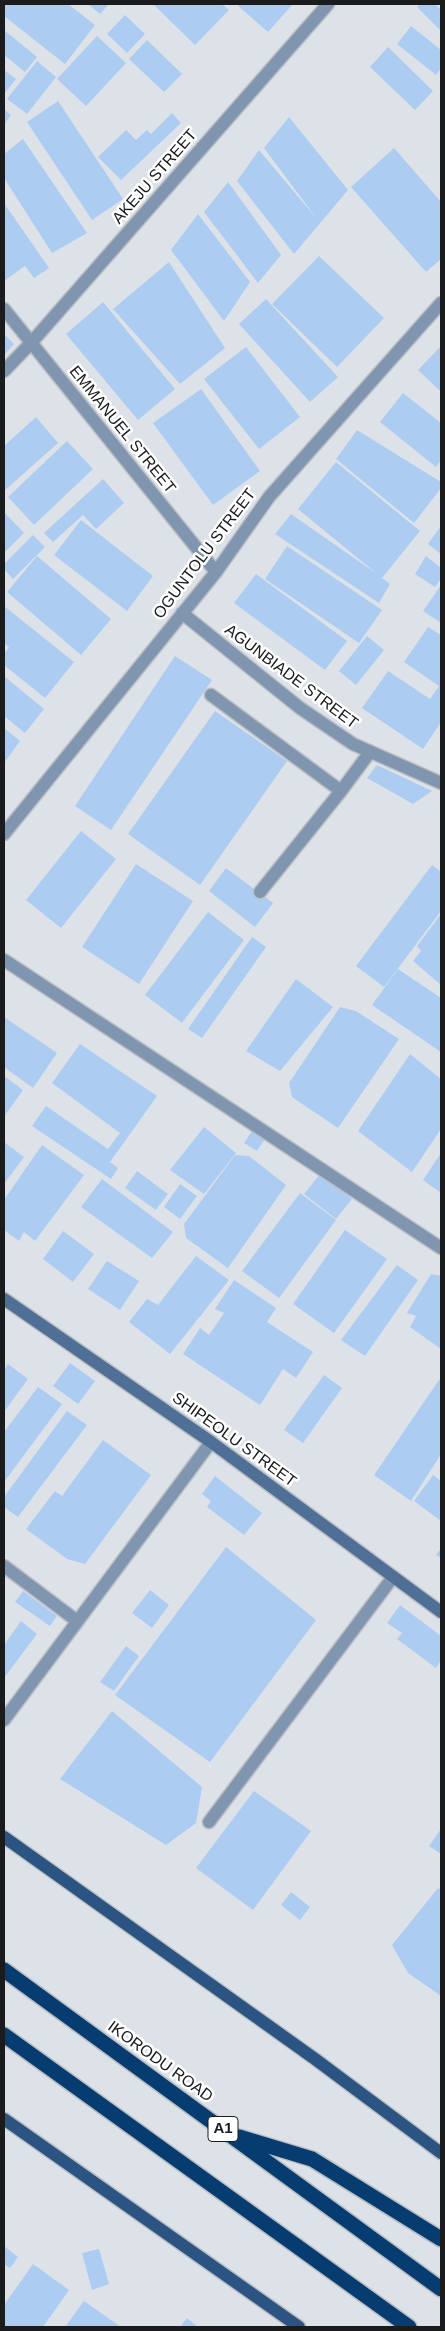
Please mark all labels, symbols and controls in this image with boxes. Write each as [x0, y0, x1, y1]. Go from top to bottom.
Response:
street label: AKEJU STREET [109, 126, 201, 228]
street label: EMMANUEL STREET [65, 362, 179, 498]
street label: OGUNTOLU STREET [150, 485, 260, 623]
street label: AGUNBIADE STREET [221, 621, 361, 733]
street label: SHIPEOLU STREET [168, 1389, 300, 1491]
street label: IKORODU ROAD [104, 2017, 216, 2107]
road number: A1 [208, 2116, 238, 2142]

